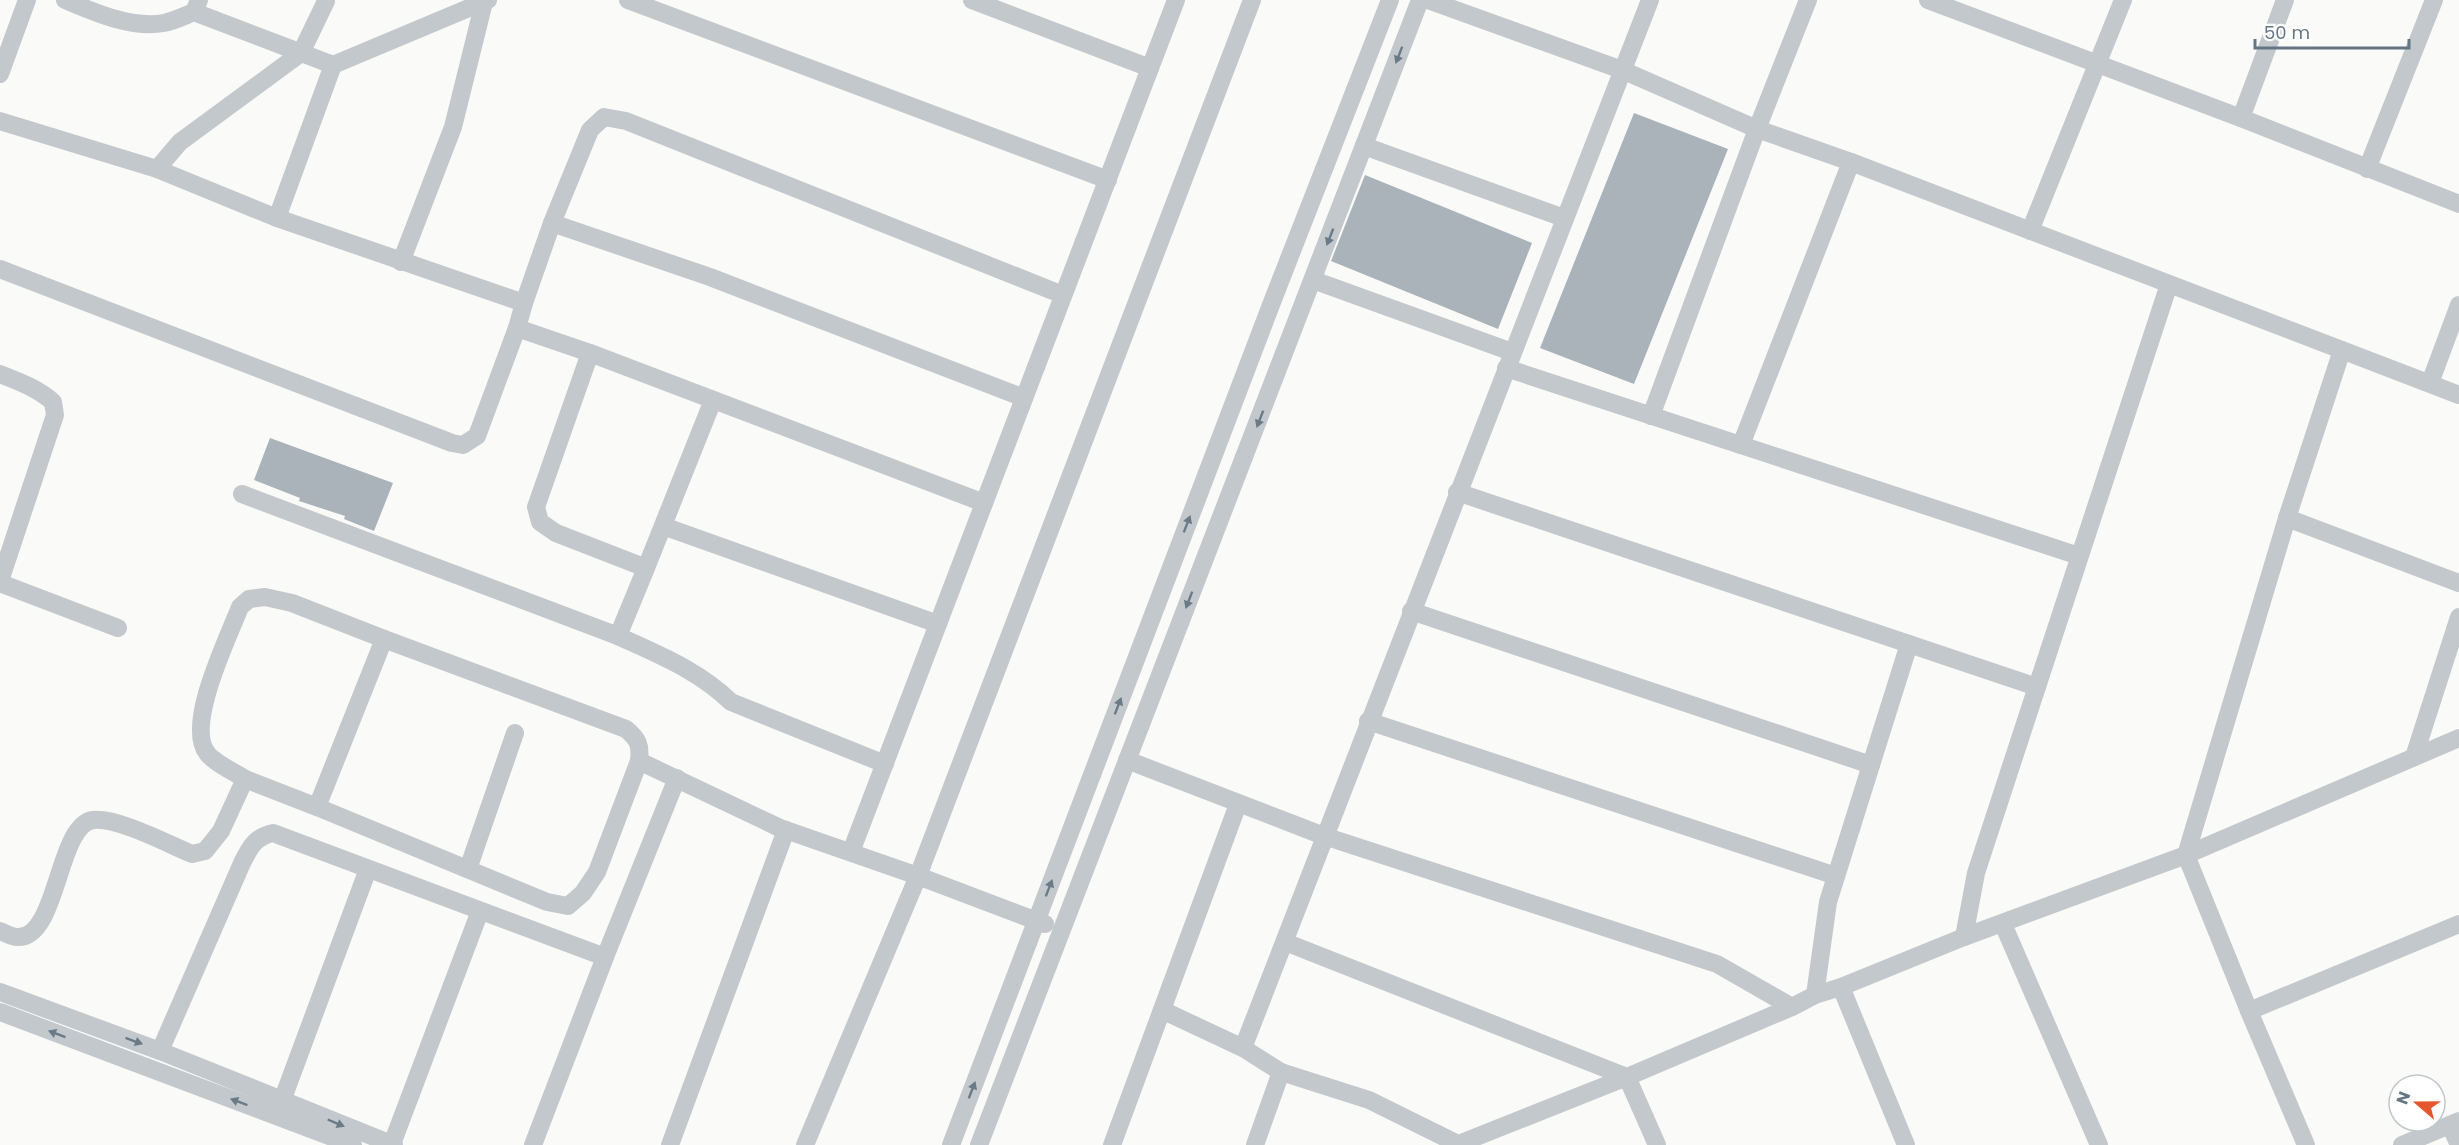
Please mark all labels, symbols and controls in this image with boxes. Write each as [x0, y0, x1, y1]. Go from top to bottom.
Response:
scale bar [2255, 12, 2410, 50]
text: 50 m [2264, 20, 2310, 45]
one-way arrow [1394, 46, 1404, 64]
one-way arrow [1324, 228, 1334, 246]
one-way arrow [1255, 410, 1264, 428]
one-way arrow [1183, 515, 1193, 533]
one-way arrow [1184, 592, 1194, 610]
one-way arrow [1114, 697, 1123, 715]
one-way arrow [1044, 879, 1054, 897]
one-way arrow [48, 1028, 66, 1038]
one-way arrow [125, 1037, 143, 1047]
north arrow [2387, 1073, 2447, 1133]
one-way arrow [968, 1081, 977, 1099]
text: N [2391, 1088, 2416, 1108]
one-way arrow [230, 1097, 248, 1107]
one-way arrow [327, 1119, 345, 1128]

